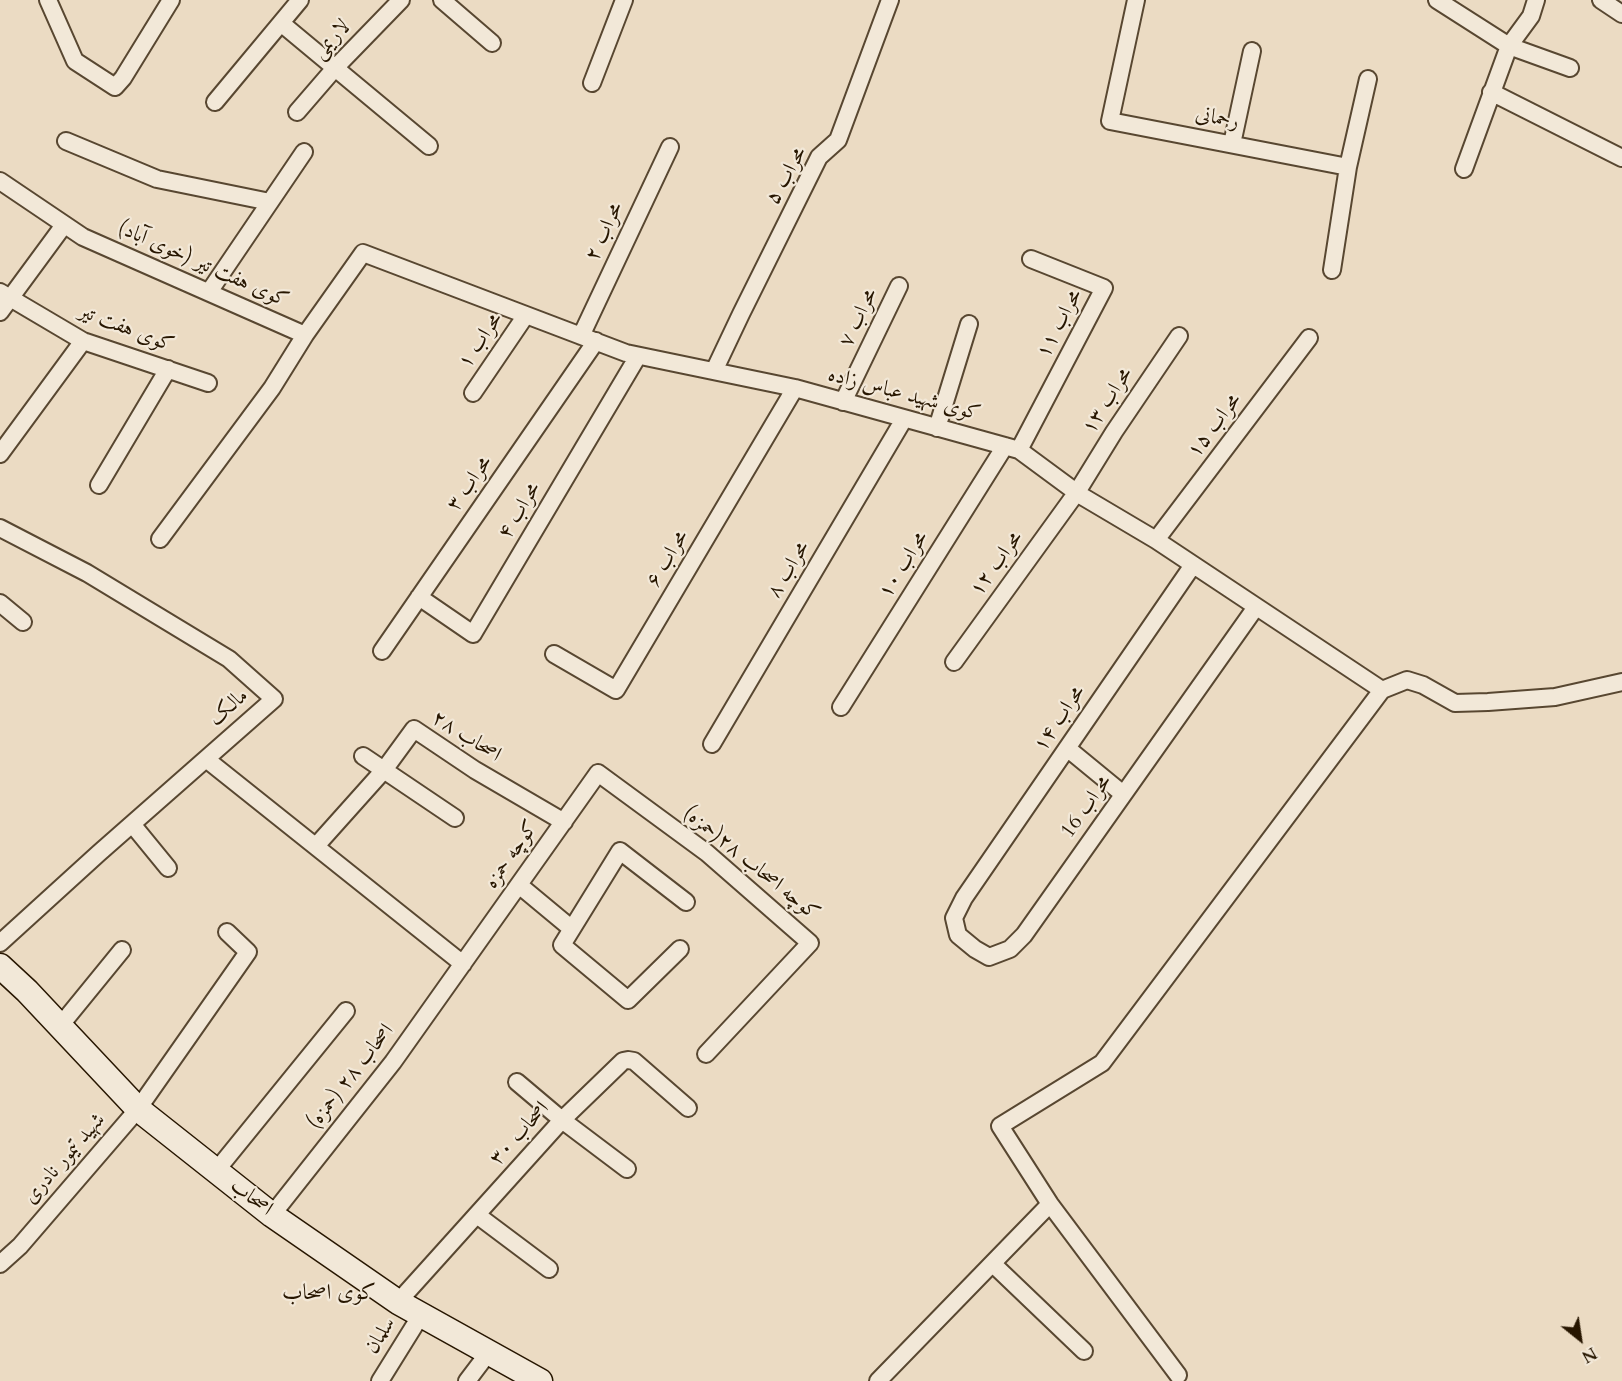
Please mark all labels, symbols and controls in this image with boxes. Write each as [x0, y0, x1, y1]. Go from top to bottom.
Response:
street label: لاریمی [307, 15, 357, 65]
street label: رحمانی [1193, 102, 1241, 136]
street label: محراب ۵ [761, 143, 813, 209]
street label: محراب ۲ [581, 199, 629, 265]
street label: کوی هفت تیر (خوی آباد) [114, 216, 292, 314]
street label: محراب ۷ [834, 285, 884, 351]
street label: محراب ۱۱ [1031, 285, 1089, 363]
street label: کوی هفت تیر [75, 299, 177, 359]
street label: محراب ۱ [453, 308, 509, 374]
street label: کوی شهید عباس زاده [825, 363, 983, 427]
street label: محراب ۱۳ [1077, 363, 1139, 439]
street label: محراب ۱۵ [1183, 389, 1247, 463]
street label: محراب ۳ [442, 451, 498, 517]
street label: محراب ۴ [493, 478, 547, 544]
street label: محراب ۶ [641, 526, 695, 592]
street label: محراب ۱۰ [874, 527, 934, 603]
street label: محراب ۱۲ [965, 527, 1029, 601]
street label: محراب ۸ [762, 537, 816, 603]
street label: محراب ۱۴ [1029, 681, 1091, 757]
street label: مالک [204, 684, 254, 732]
street label: اصحاب ۲۸ [427, 706, 505, 768]
street label: محراب 16 [1056, 771, 1118, 843]
street label: کوچه اصحاب ۲۸(حمزه) [678, 801, 824, 927]
street label: کوچه حمزه [479, 816, 545, 894]
street label: اصحاب ۲۸ (حمزه) [302, 1019, 400, 1135]
street label: اصحاب ۳۰ [485, 1097, 555, 1171]
street label: شهید تیمور نادری [19, 1108, 111, 1210]
street label: اصحاب [225, 1174, 277, 1222]
district label: کوی اصحاب [282, 1281, 376, 1307]
north arrow [1550, 1309, 1610, 1369]
street label: سلمان [360, 1313, 402, 1359]
text: N [1577, 1342, 1601, 1368]

